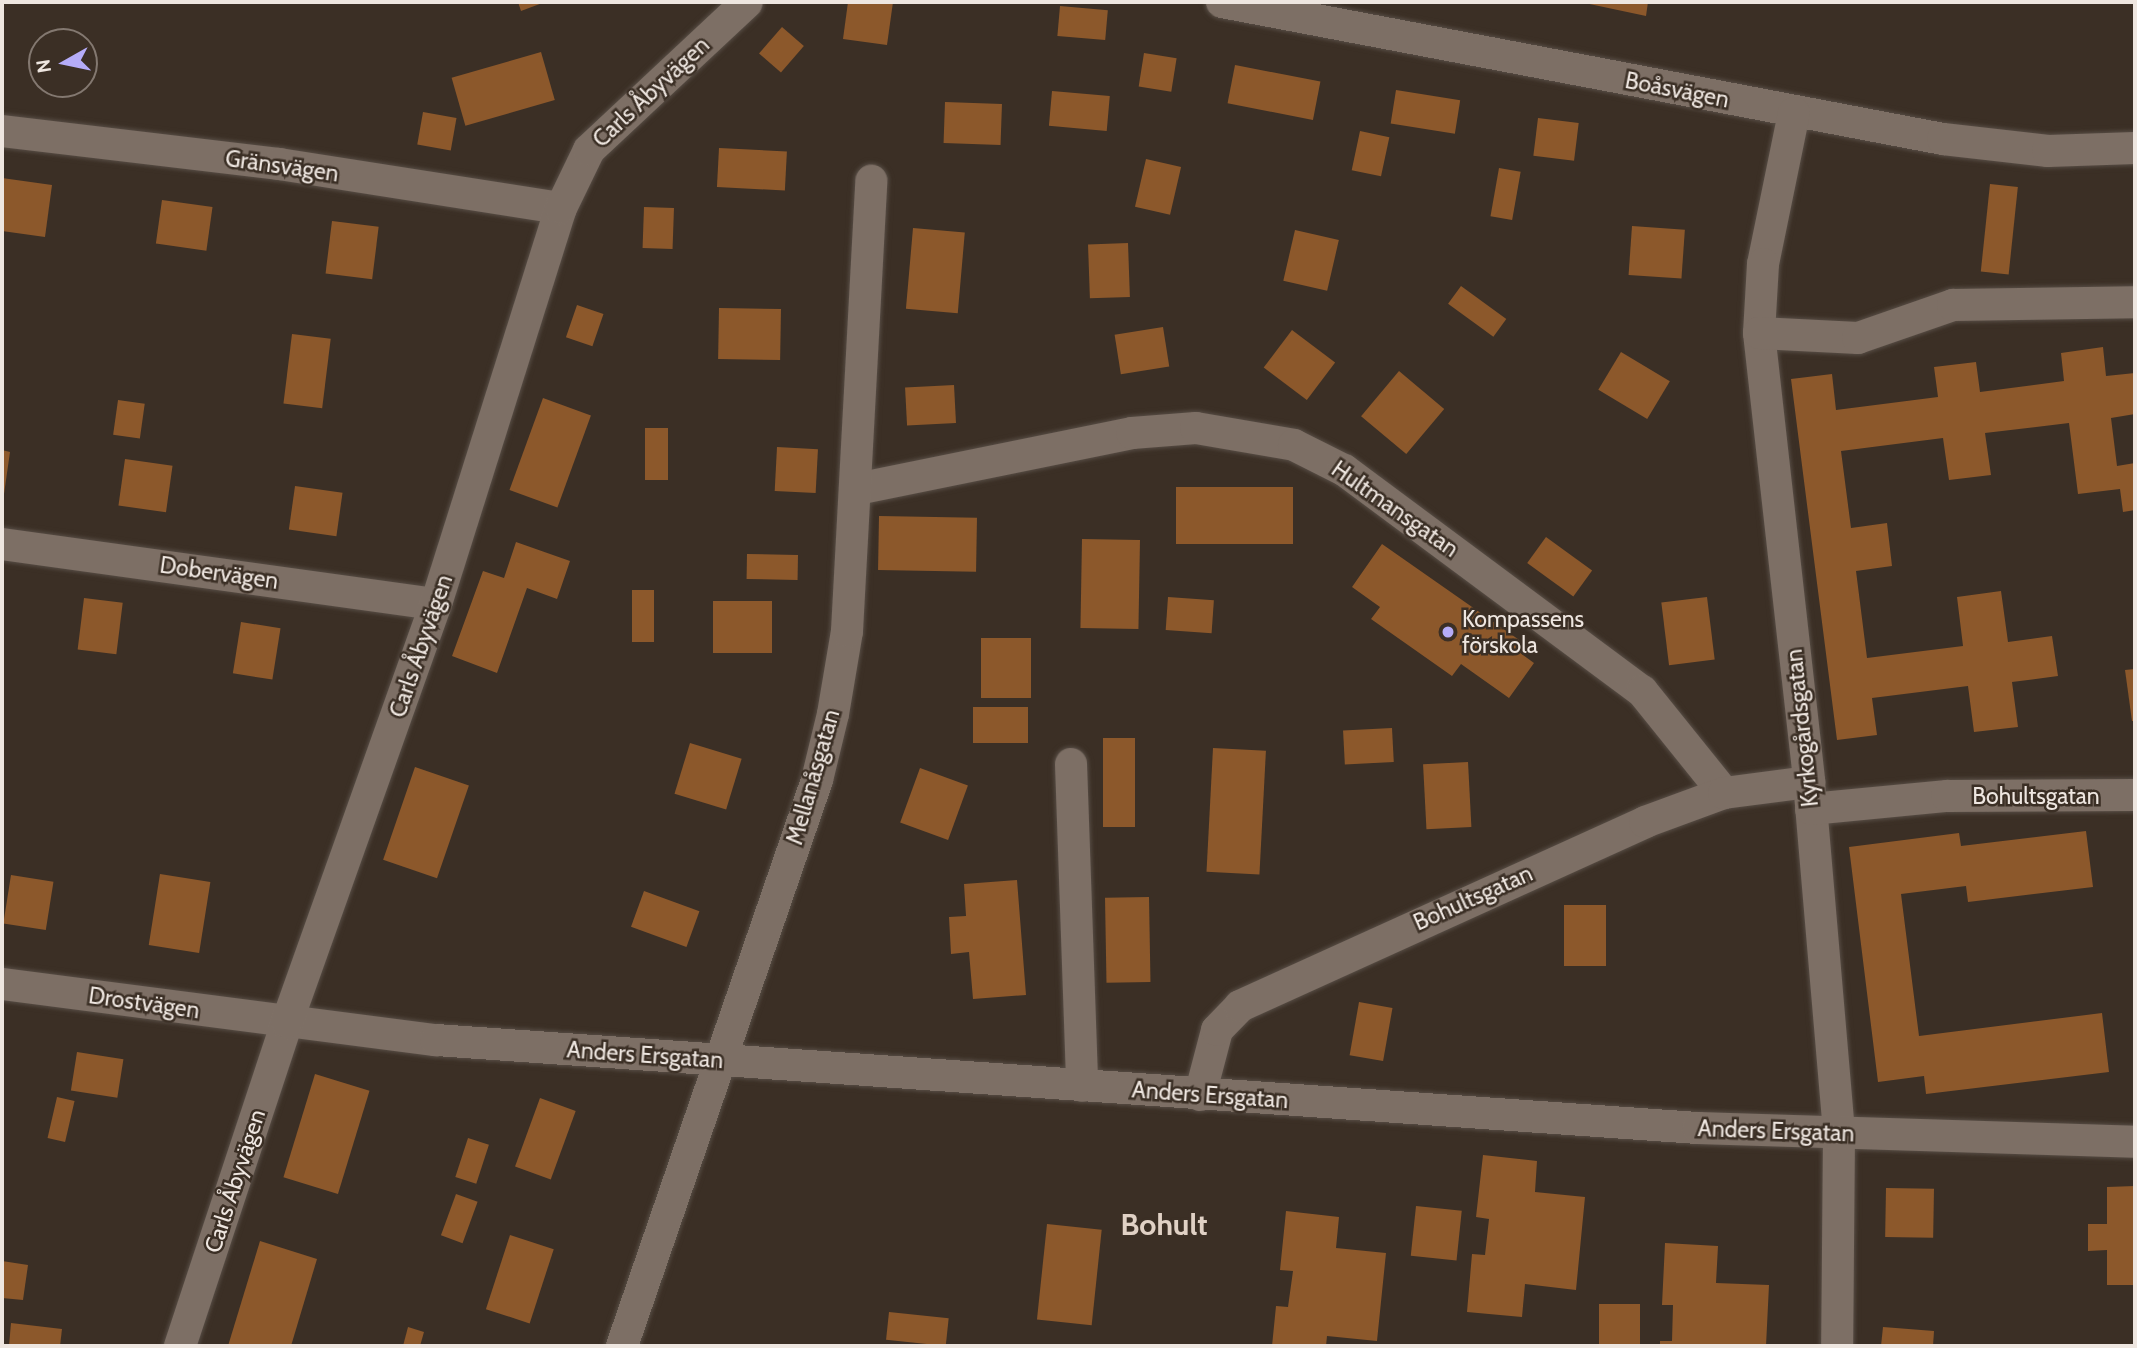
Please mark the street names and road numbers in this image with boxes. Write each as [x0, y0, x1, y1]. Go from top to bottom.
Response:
street label: Carls Åbyvägen [587, 31, 715, 153]
street label: Boåsvägen [1623, 66, 1731, 114]
street label: Gränsvägen [224, 144, 340, 188]
street label: Hultmansgatan [1326, 455, 1464, 563]
street label: Dobervägen [158, 551, 280, 595]
street label: Carls Åbyvägen [384, 571, 458, 721]
street label: Kyrkogårdsgatan [1780, 648, 1824, 808]
street label: Mellanåsgatan [781, 706, 845, 848]
street label: Bohultsgatan [1972, 782, 2100, 810]
street label: Bohultsgatan [1409, 859, 1537, 937]
street label: Drostvägen [87, 982, 201, 1024]
street label: Anders Ersgatan [566, 1036, 724, 1074]
street label: Anders Ersgatan [1131, 1076, 1289, 1114]
street label: Carls Åbyvägen [199, 1106, 271, 1256]
street label: Anders Ersgatan [1697, 1114, 1855, 1148]

